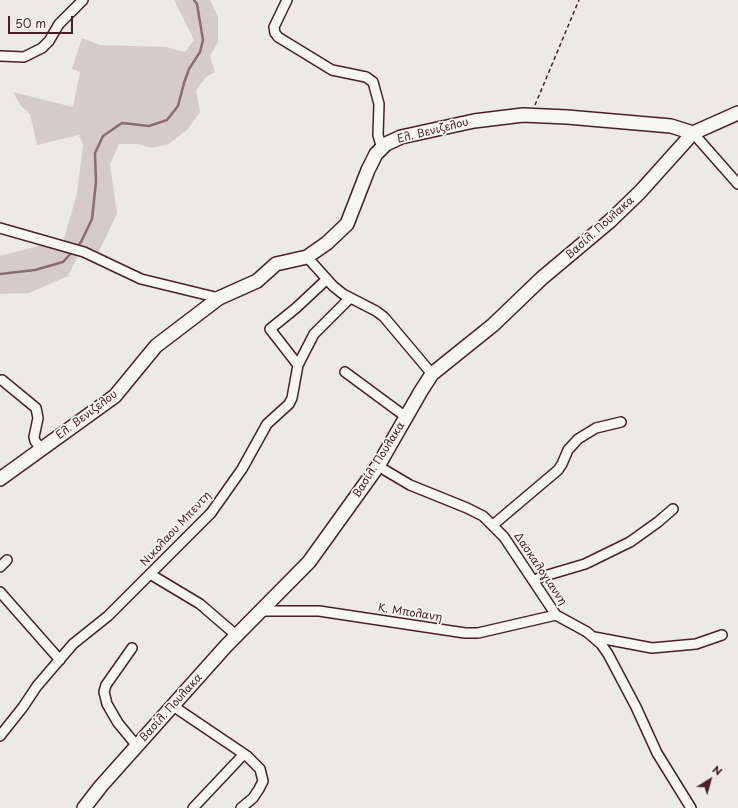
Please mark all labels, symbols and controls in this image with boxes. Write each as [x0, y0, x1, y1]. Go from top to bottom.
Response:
scale bar [10, 8, 75, 34]
text: 50 m [15, 14, 46, 32]
street label: Ελ. Βενιζελου [396, 116, 470, 146]
street label: Βασίλ. Πουλακα [563, 194, 637, 262]
street label: Ελ. Βενιζελου [54, 388, 120, 442]
street label: Βασίλ. Πουλακα [350, 419, 408, 501]
street label: Νικολαου Μπεντη [138, 489, 214, 569]
street label: Δασκαλογιαννη [511, 530, 569, 608]
street label: Κ. Μπολανη [377, 601, 443, 625]
street label: Βασίλ. Πουλακα [137, 671, 205, 745]
north arrow [690, 760, 730, 800]
text: N [709, 761, 726, 779]

